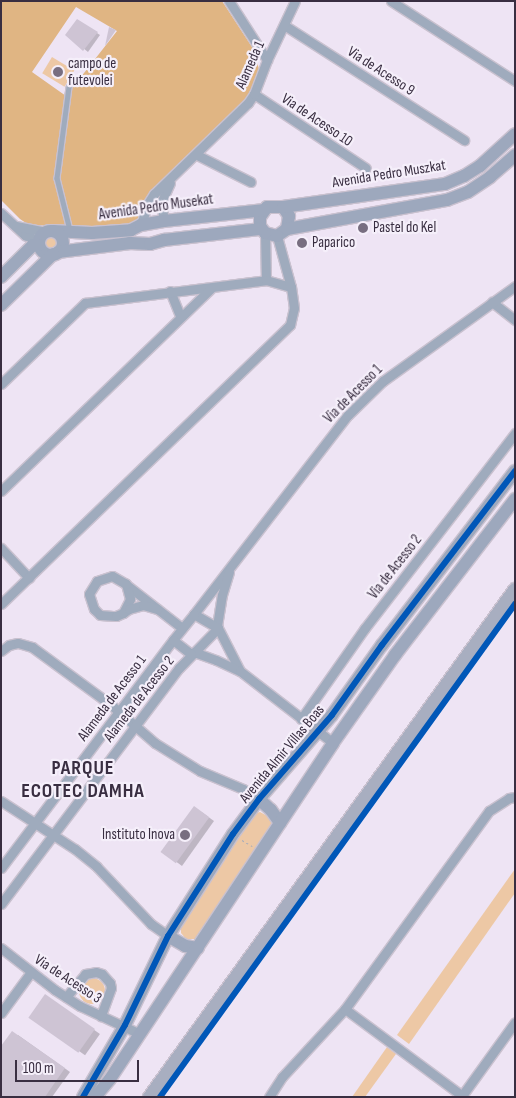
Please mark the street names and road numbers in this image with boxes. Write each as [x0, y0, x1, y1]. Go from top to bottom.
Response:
street label: Alameda 1 [232, 38, 268, 92]
street label: Via de Acesso 9 [344, 43, 418, 99]
street label: Via de Acesso 10 [278, 90, 356, 150]
street label: Avenida Pedro Muszkat [331, 156, 447, 192]
street label: Avenida Pedro Musekat [98, 190, 214, 224]
street label: Via de Acesso 1 [320, 361, 386, 427]
street label: Via de Acesso 2 [364, 531, 426, 603]
street label: Alameda de Acesso 1 [74, 651, 150, 745]
street label: Alameda de Acesso 2 [100, 653, 178, 745]
street label: Avenida Almir Villas Boas [236, 701, 328, 807]
street label: Via de Acesso 3 [31, 951, 105, 1007]

